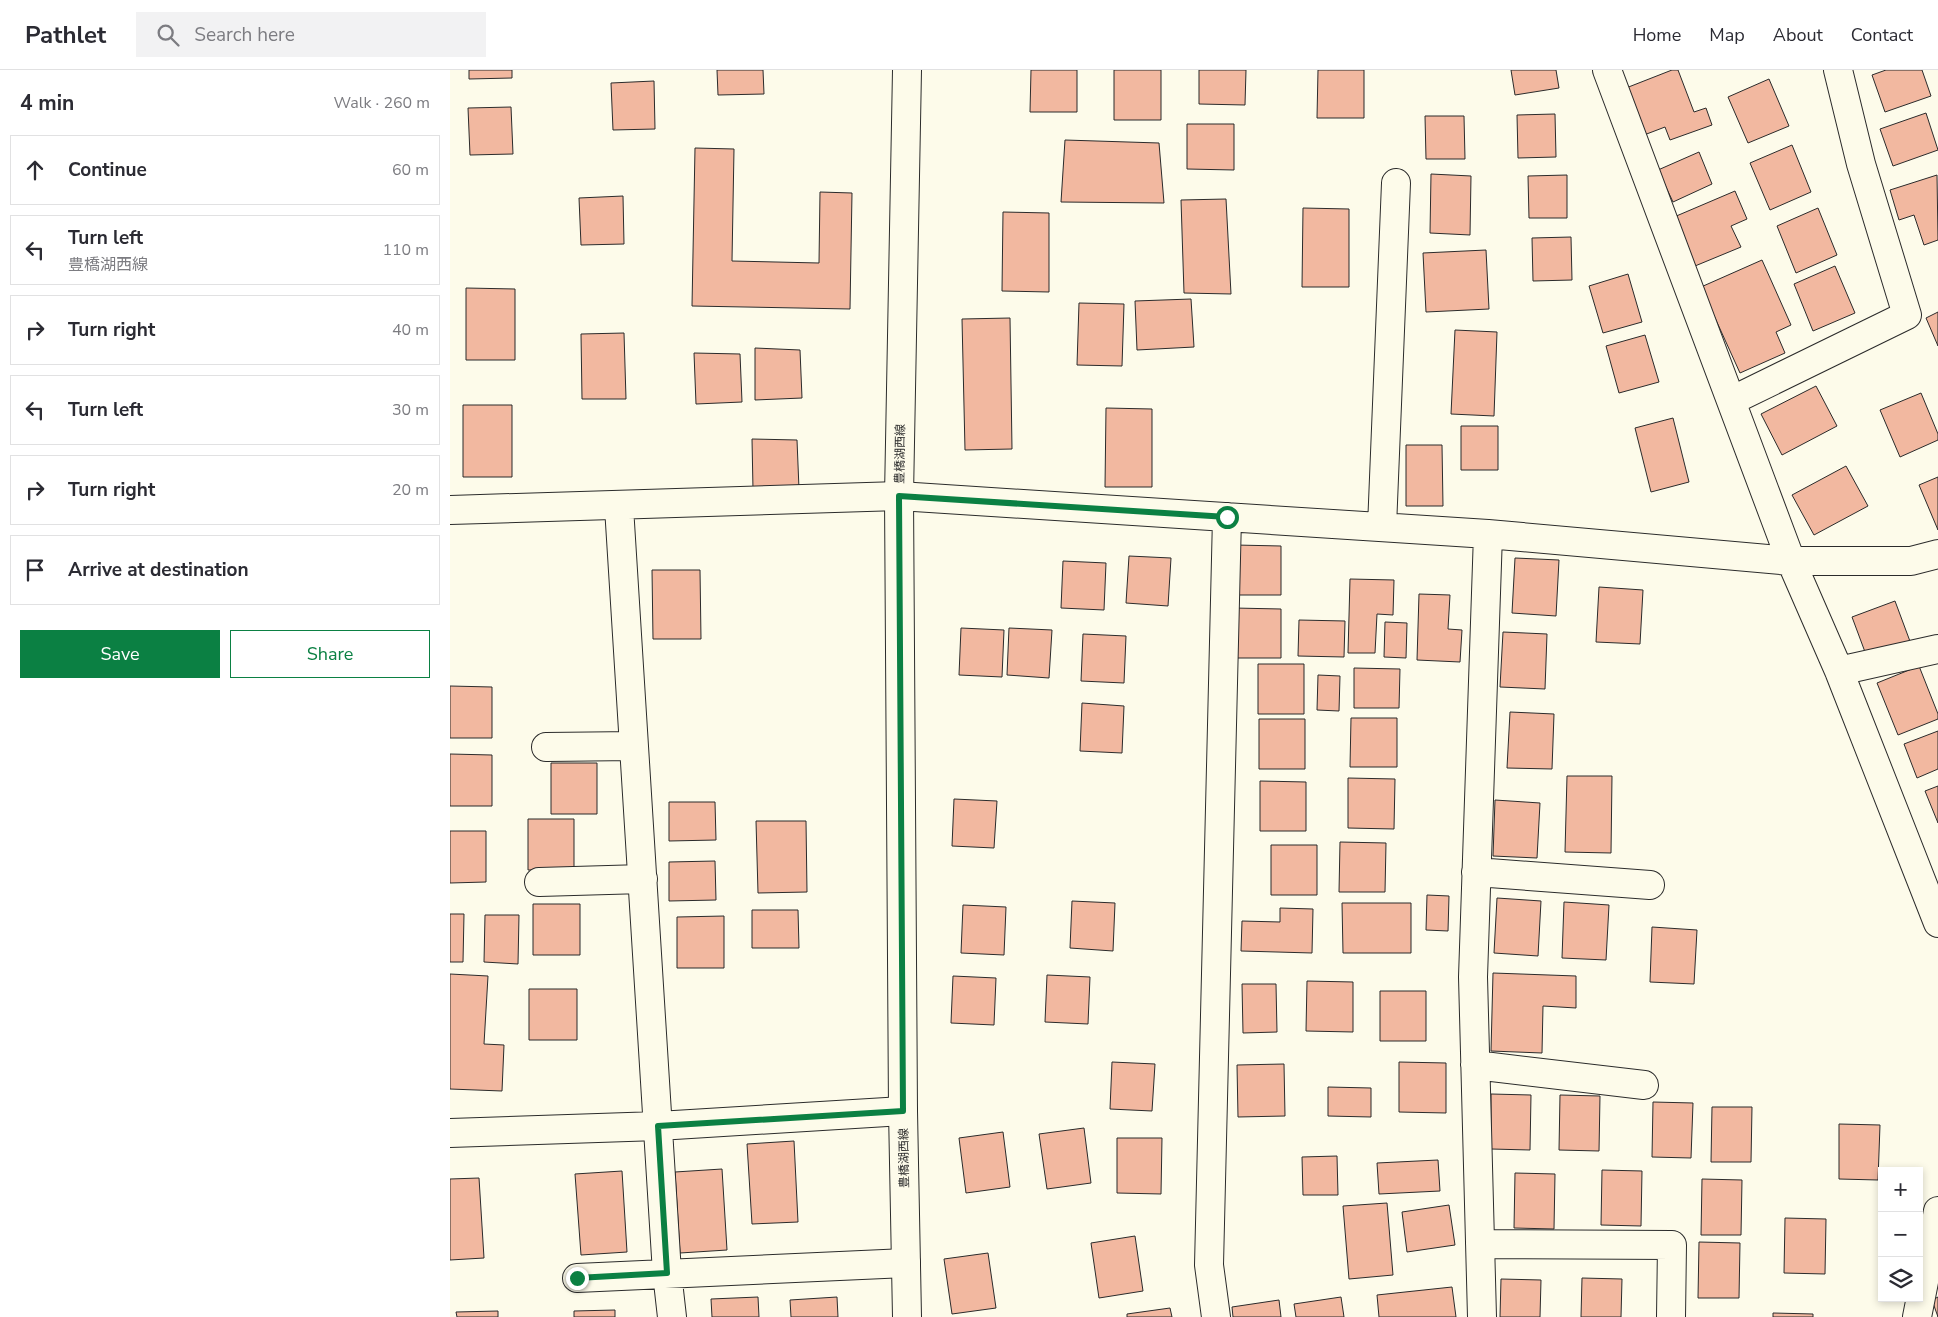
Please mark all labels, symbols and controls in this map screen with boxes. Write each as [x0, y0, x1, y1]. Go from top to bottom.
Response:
search box [136, 12, 486, 57]
text: Pathlet [25, 19, 106, 51]
icon: search [154, 21, 182, 49]
text: Search here [194, 22, 295, 48]
text: Home [1633, 23, 1681, 47]
text: Map [1709, 23, 1745, 47]
text: About [1773, 23, 1823, 47]
text: Contact [1851, 23, 1913, 47]
text: 4 min [20, 89, 74, 117]
text: Walk · 260 m [334, 92, 430, 114]
icon: ahead [21, 156, 49, 184]
text: Continue [68, 157, 147, 183]
text: 60 m [392, 159, 429, 181]
text: Turn left [68, 225, 143, 251]
icon: left [21, 236, 49, 264]
text: 110 m [382, 239, 429, 261]
text: 豊橋湖西線 [68, 254, 148, 276]
icon: right [21, 316, 49, 344]
text: Turn right [68, 317, 155, 343]
text: 40 m [392, 319, 429, 341]
icon: left [21, 396, 49, 424]
text: Turn left [68, 397, 143, 423]
text: 30 m [392, 399, 429, 421]
street label: 豊橋湖西線 [891, 424, 909, 484]
icon: right [21, 476, 49, 504]
text: Turn right [68, 477, 155, 503]
text: 20 m [392, 479, 429, 501]
route start [1216, 506, 1239, 529]
icon: arrive [21, 556, 49, 584]
text: Arrive at destination [68, 557, 249, 583]
button: Save [20, 630, 220, 678]
button: Share [230, 630, 430, 678]
street label: 豊橋湖西線 [895, 1128, 913, 1188]
map controls [1878, 1167, 1923, 1302]
button: + [1878, 1167, 1923, 1212]
button: − [1878, 1212, 1923, 1257]
button: layers [1878, 1257, 1923, 1302]
route end [566, 1267, 589, 1290]

